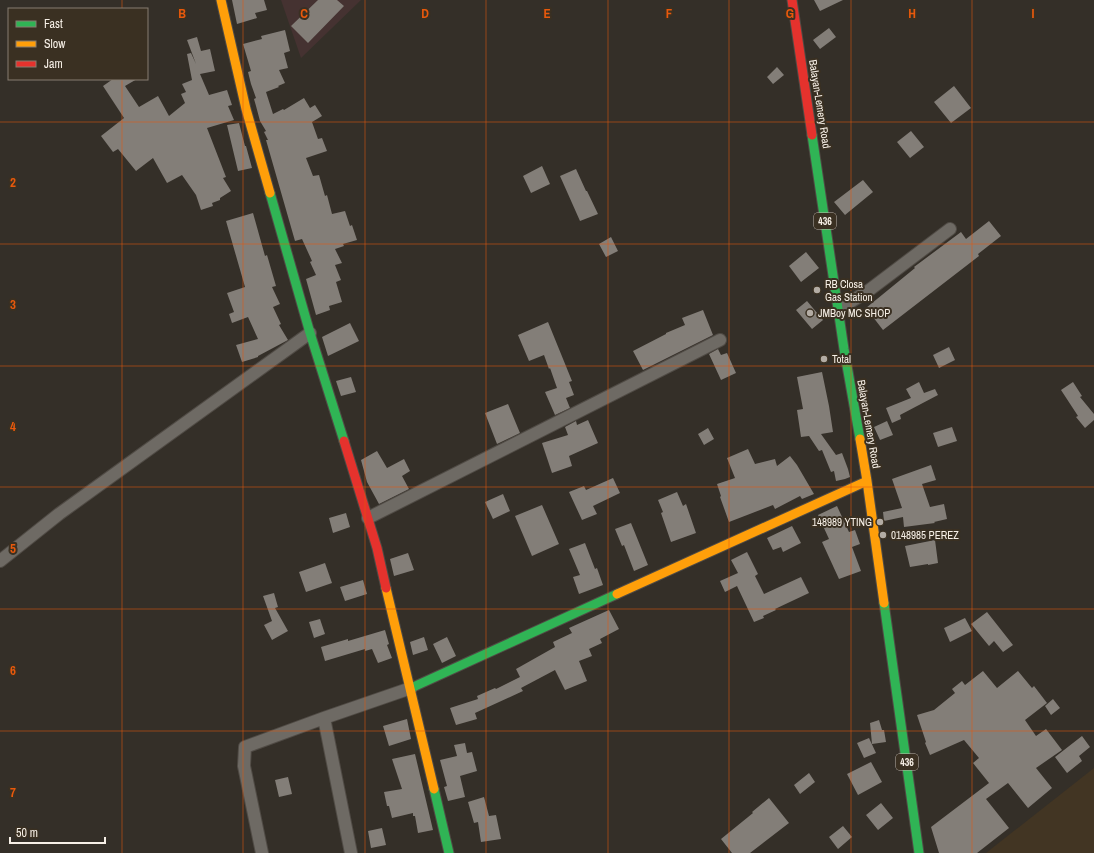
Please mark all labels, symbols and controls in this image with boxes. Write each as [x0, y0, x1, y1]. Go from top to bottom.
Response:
text: B [178, 5, 186, 22]
text: C [300, 5, 308, 22]
text: D [421, 5, 429, 22]
text: E [543, 5, 551, 22]
text: F [666, 5, 673, 22]
text: G [786, 5, 794, 22]
text: H [908, 5, 916, 22]
text: I [1032, 5, 1035, 22]
legend [8, 8, 148, 80]
text: Fast [44, 16, 63, 32]
text: Slow [44, 36, 66, 52]
text: Jam [44, 56, 63, 72]
street label: Balayan-Lemery Road [806, 59, 834, 149]
text: 2 [10, 174, 16, 191]
road number: 436 [814, 213, 836, 229]
place label: RB Closa Gas Station [825, 277, 873, 304]
marker: RB Closa Gas Station [812, 285, 822, 295]
text: 3 [10, 296, 16, 313]
place label: JMBoy MC SHOP [818, 306, 890, 320]
marker: JMBoy MC SHOP [805, 308, 815, 318]
place label: Total [832, 352, 851, 366]
marker: Total [819, 354, 829, 364]
street label: Balayan-Lemery Road [854, 379, 884, 469]
text: 4 [10, 418, 16, 435]
place label: 148989 YTING [812, 515, 872, 529]
marker: 148989 YTING [875, 517, 885, 527]
place label: 0148985 PEREZ [891, 528, 959, 542]
marker: 0148985 PEREZ [878, 530, 888, 540]
text: 5 [10, 540, 16, 557]
text: 6 [10, 662, 16, 679]
road number: 436 [896, 754, 918, 770]
text: 7 [10, 784, 16, 801]
scale bar [10, 819, 105, 845]
text: 50 m [16, 825, 38, 841]

